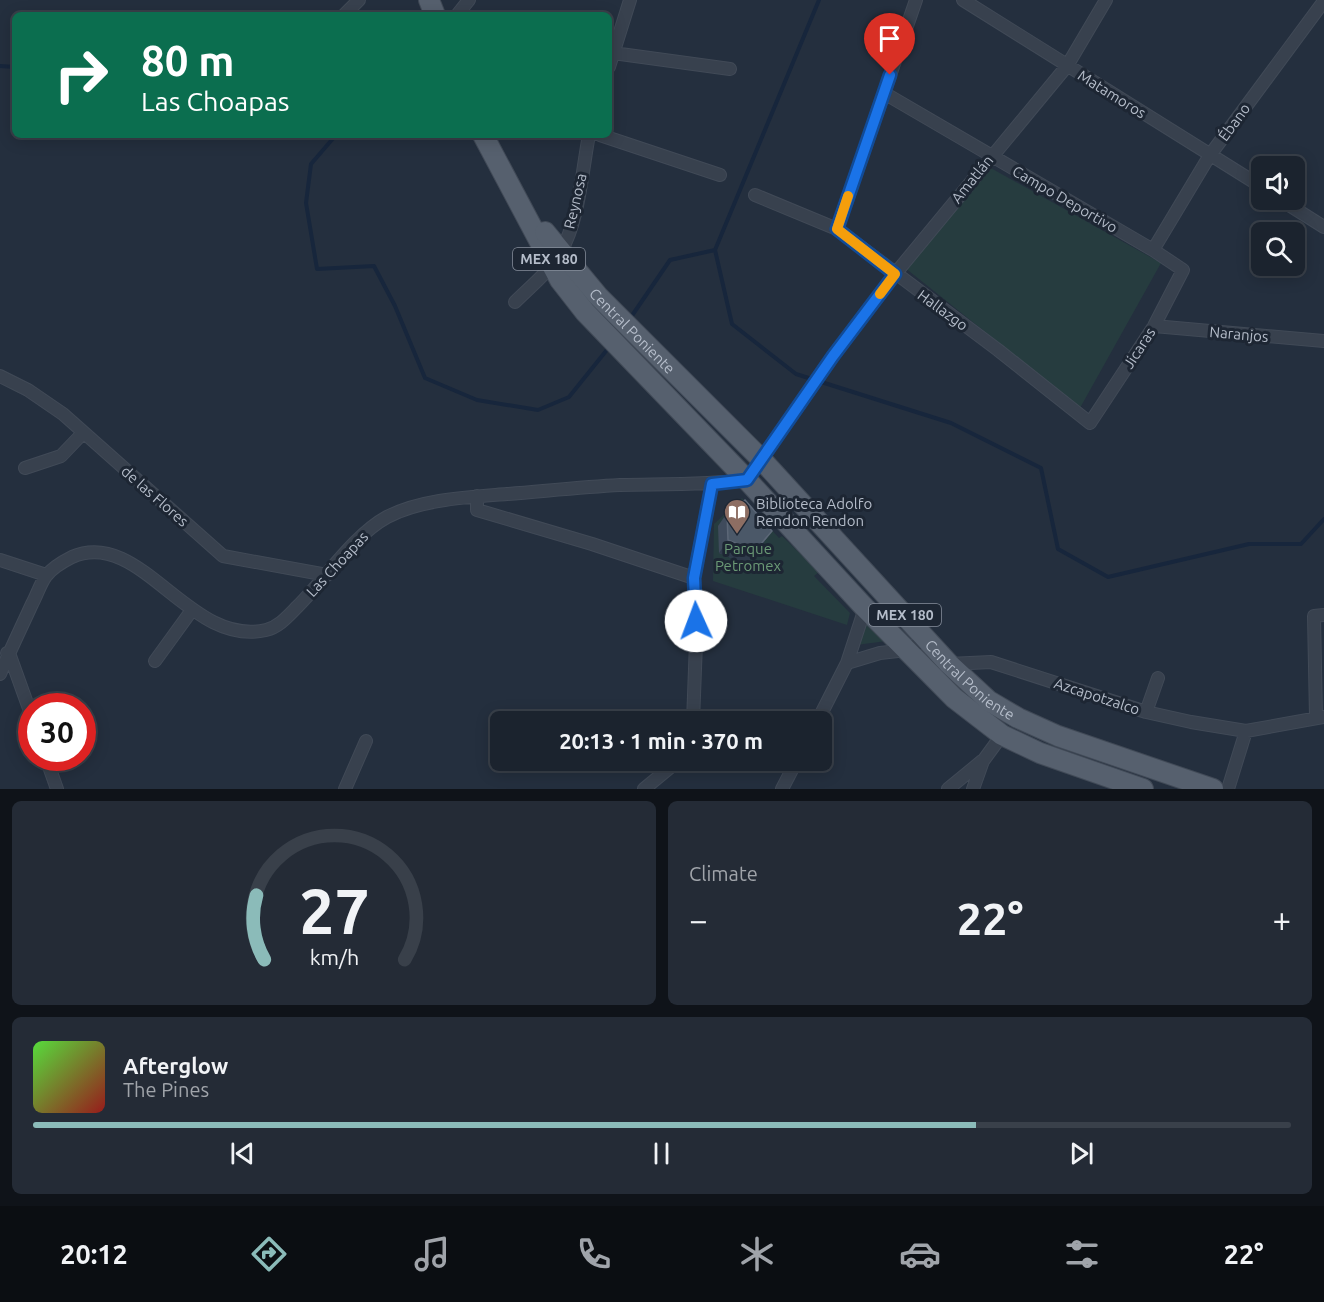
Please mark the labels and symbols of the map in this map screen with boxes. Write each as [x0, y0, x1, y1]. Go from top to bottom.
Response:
pin [864, 13, 915, 75]
street label: Matamoros [1075, 66, 1149, 122]
street label: Ébano [1215, 100, 1253, 144]
street label: Amatlán [948, 152, 996, 206]
street label: Campo Deportivo [1009, 162, 1121, 236]
street label: Reynosa [560, 172, 590, 230]
road number: MEX 180 [513, 248, 585, 270]
street label: Central Poniente [586, 285, 679, 377]
street label: Hallazgo [915, 286, 971, 334]
street label: Naranjos [1209, 323, 1269, 345]
street label: Jicaras [1119, 324, 1159, 372]
street label: de las Flores [118, 462, 192, 530]
place label: Biblioteca Adolfo Rendon Rendon [756, 495, 872, 529]
library icon: Biblioteca Adolfo Rendon Rendon [722, 497, 752, 535]
street label: Las Choapas [303, 528, 371, 600]
park label: Parque Petromex [715, 540, 781, 574]
position arrow [664, 589, 728, 653]
road number: MEX 180 [869, 604, 941, 626]
street label: Central Poniente [922, 636, 1018, 723]
street label: Azcapotzalco [1052, 674, 1142, 718]
speed limit sign: 30 [18, 693, 96, 771]

